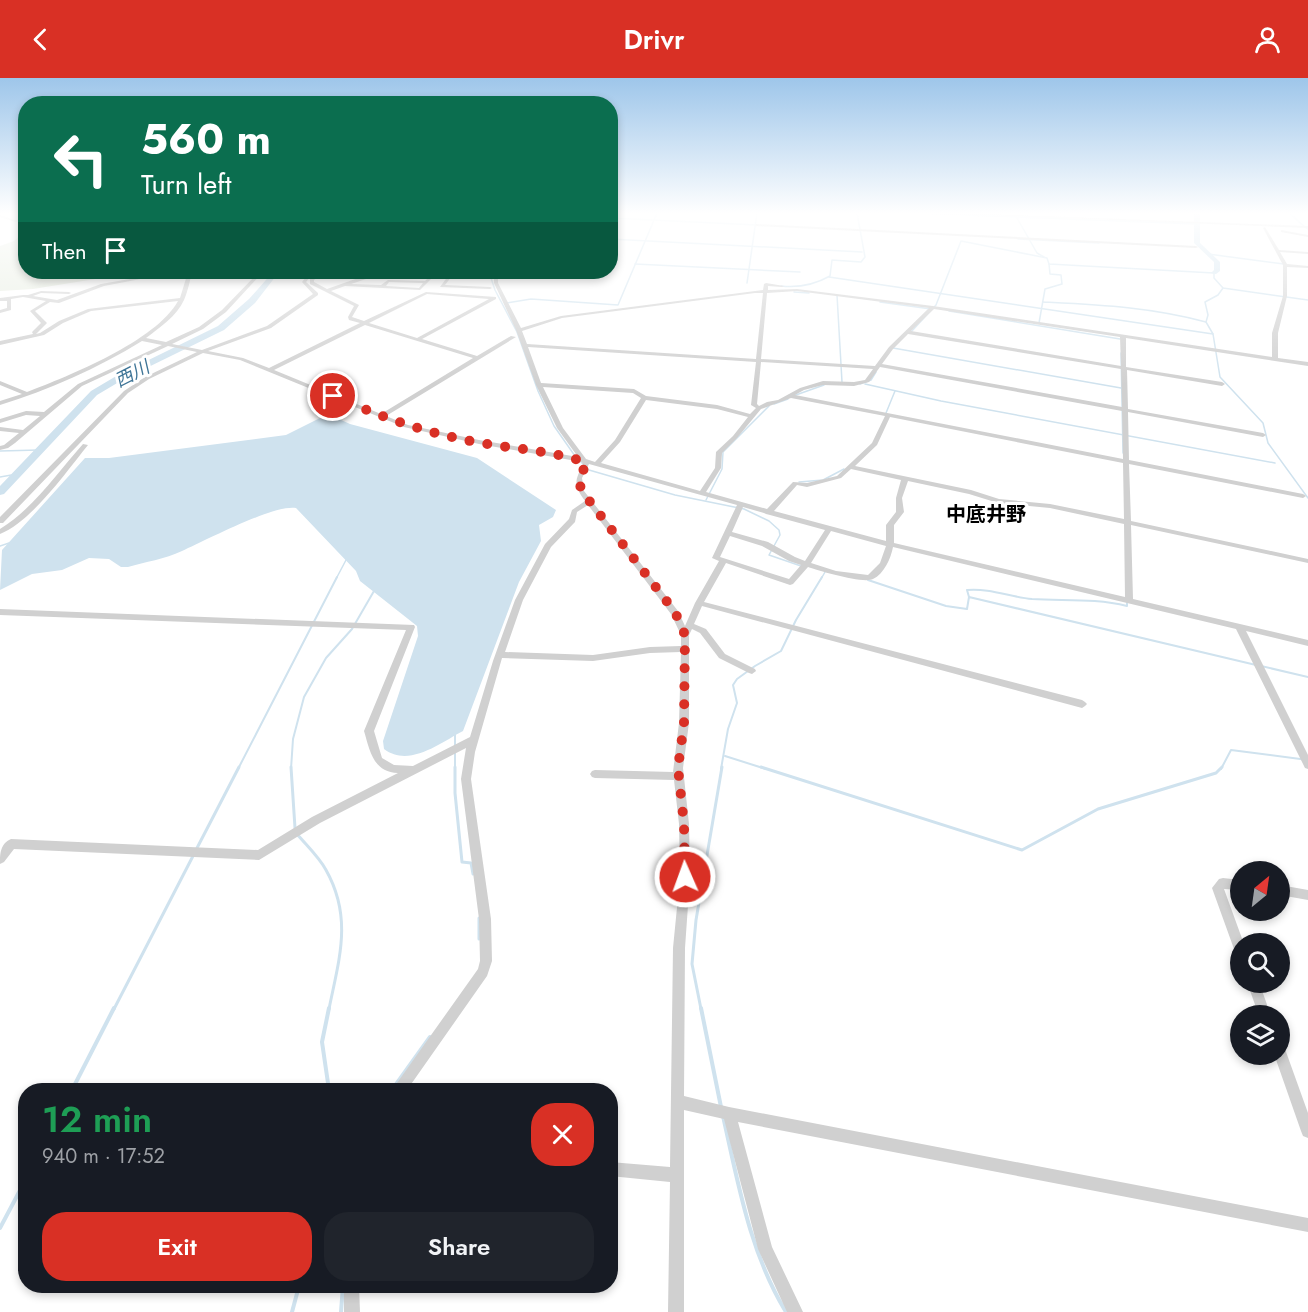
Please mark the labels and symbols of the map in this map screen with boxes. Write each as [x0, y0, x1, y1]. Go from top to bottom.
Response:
water label: 西川 [110, 353, 156, 394]
pin [307, 370, 358, 421]
district label: 中底井野 [946, 500, 1026, 529]
position arrow [653, 845, 717, 909]
north arrow [1230, 861, 1290, 921]

